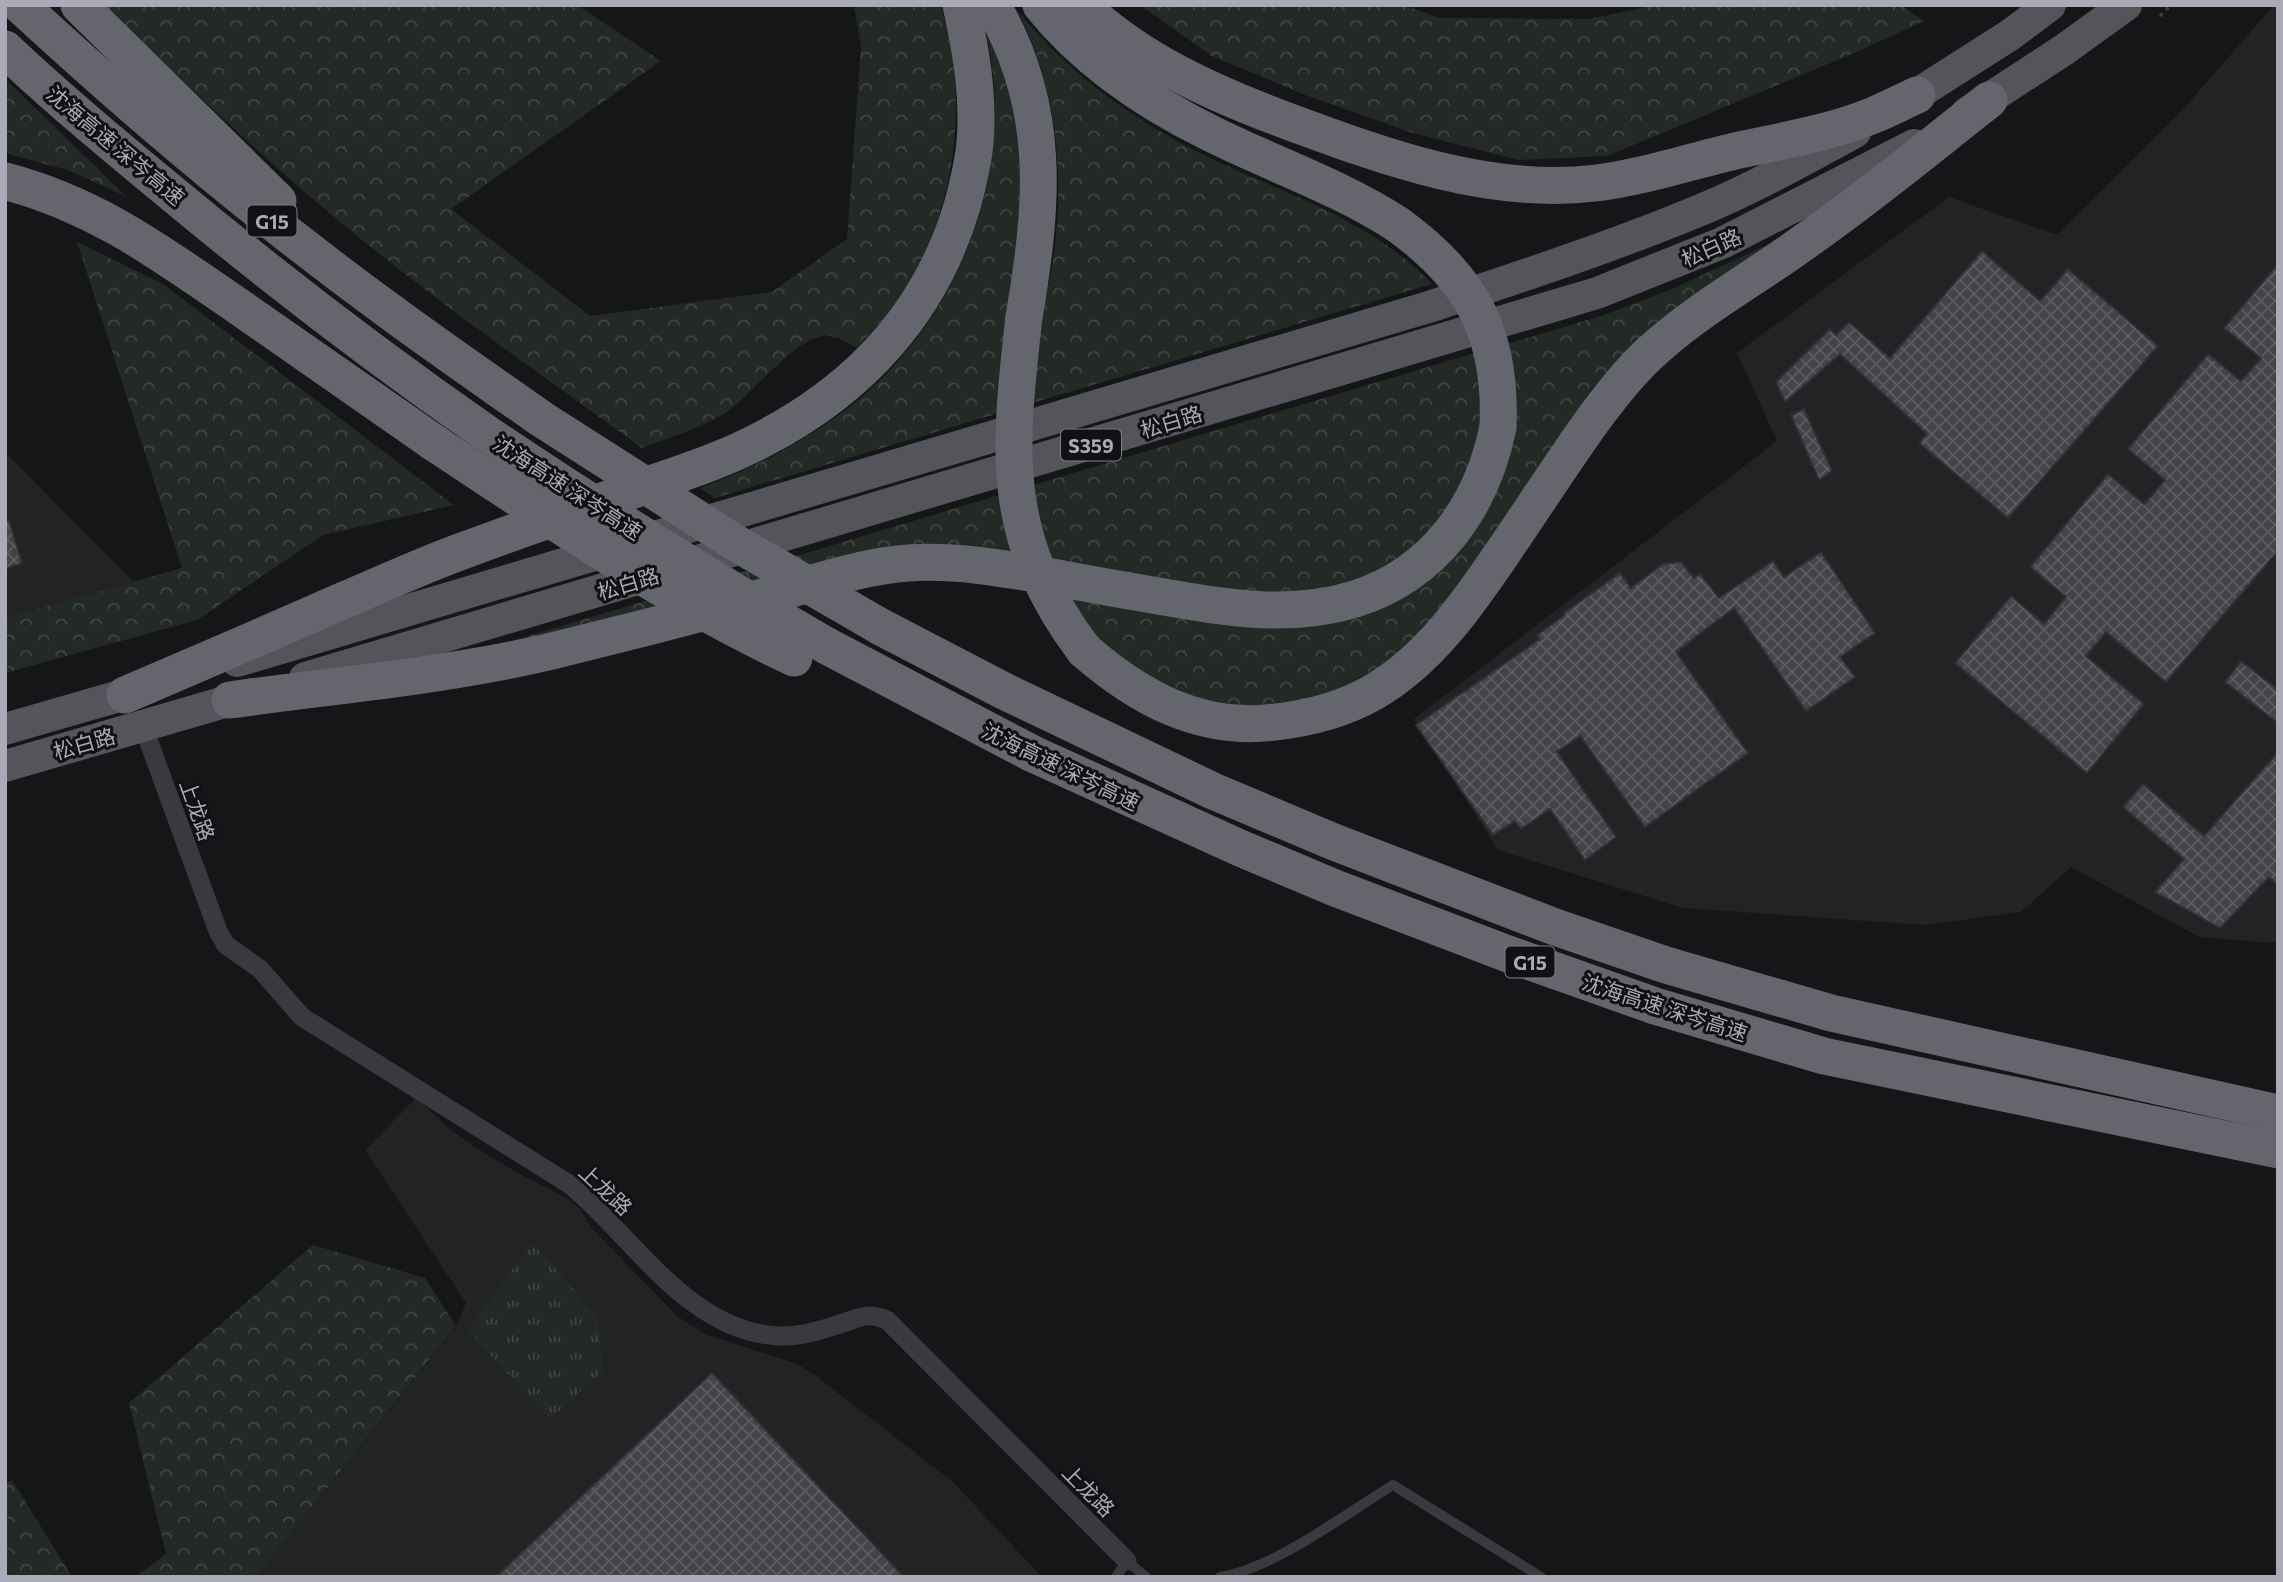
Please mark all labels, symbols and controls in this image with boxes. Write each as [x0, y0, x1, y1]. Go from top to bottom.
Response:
street label: 沈海高速 深岑高速 [42, 80, 190, 210]
road number: G15 [247, 206, 296, 236]
street label: 松白路 [1677, 223, 1745, 271]
street label: 松白路 [1137, 400, 1205, 442]
street label: 沈海高速 深岑高速 [489, 430, 647, 544]
road number: S359 [1061, 430, 1121, 460]
street label: 松白路 [594, 562, 662, 604]
street label: 沈海高速 深岑高速 [978, 717, 1144, 815]
street label: 松白路 [50, 722, 118, 764]
street label: 上龙路 [175, 776, 221, 844]
road number: G15 [1506, 946, 1554, 978]
street label: 沈海高速 深岑高速 [1579, 969, 1751, 1045]
street label: 上龙路 [574, 1158, 638, 1220]
street label: 上龙路 [1058, 1459, 1120, 1521]

